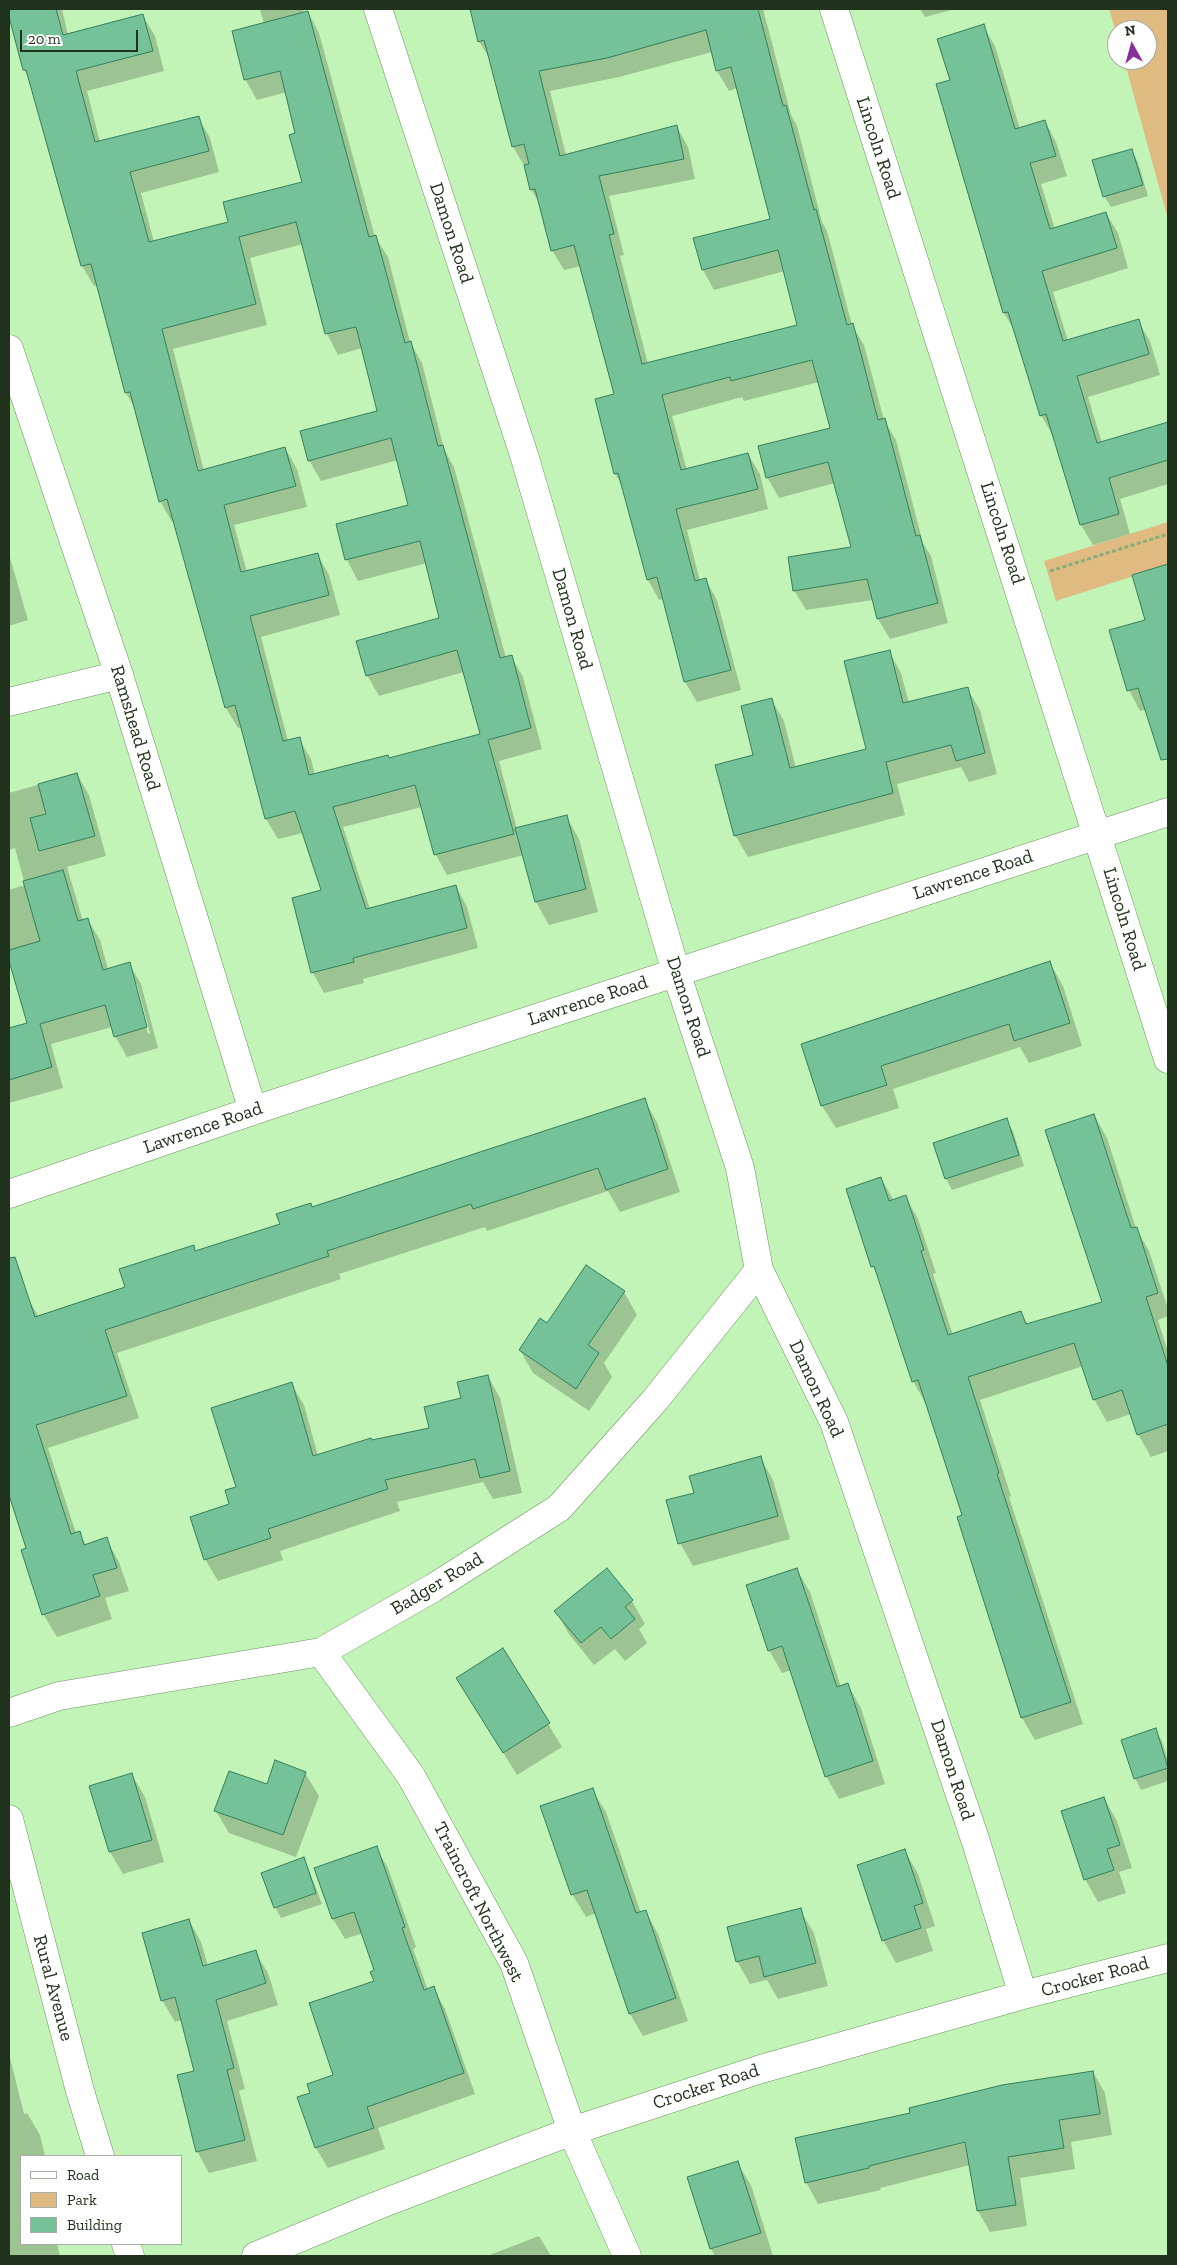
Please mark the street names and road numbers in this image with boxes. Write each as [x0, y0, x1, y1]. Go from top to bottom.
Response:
street label: Lincoln Road [851, 94, 905, 202]
street label: Damon Road [424, 180, 478, 286]
street label: Lincoln Road [975, 479, 1029, 587]
street label: Damon Road [547, 566, 597, 672]
street label: Ramshead Road [105, 663, 165, 793]
street label: Lawrence Road [910, 845, 1036, 905]
street label: Lincoln Road [1098, 865, 1150, 973]
street label: Damon Road [661, 954, 715, 1060]
street label: Lawrence Road [525, 971, 651, 1031]
street label: Lawrence Road [140, 1097, 266, 1159]
street label: Damon Road [784, 1337, 848, 1441]
street label: Badger Road [387, 1548, 487, 1620]
street label: Damon Road [925, 1717, 979, 1823]
street label: Traincroft Northwest [428, 1818, 528, 1986]
street label: Rural Avenue [28, 1932, 78, 2044]
street label: Crocker Road [1039, 1952, 1151, 2002]
street label: Crocker Road [650, 2059, 762, 2115]

